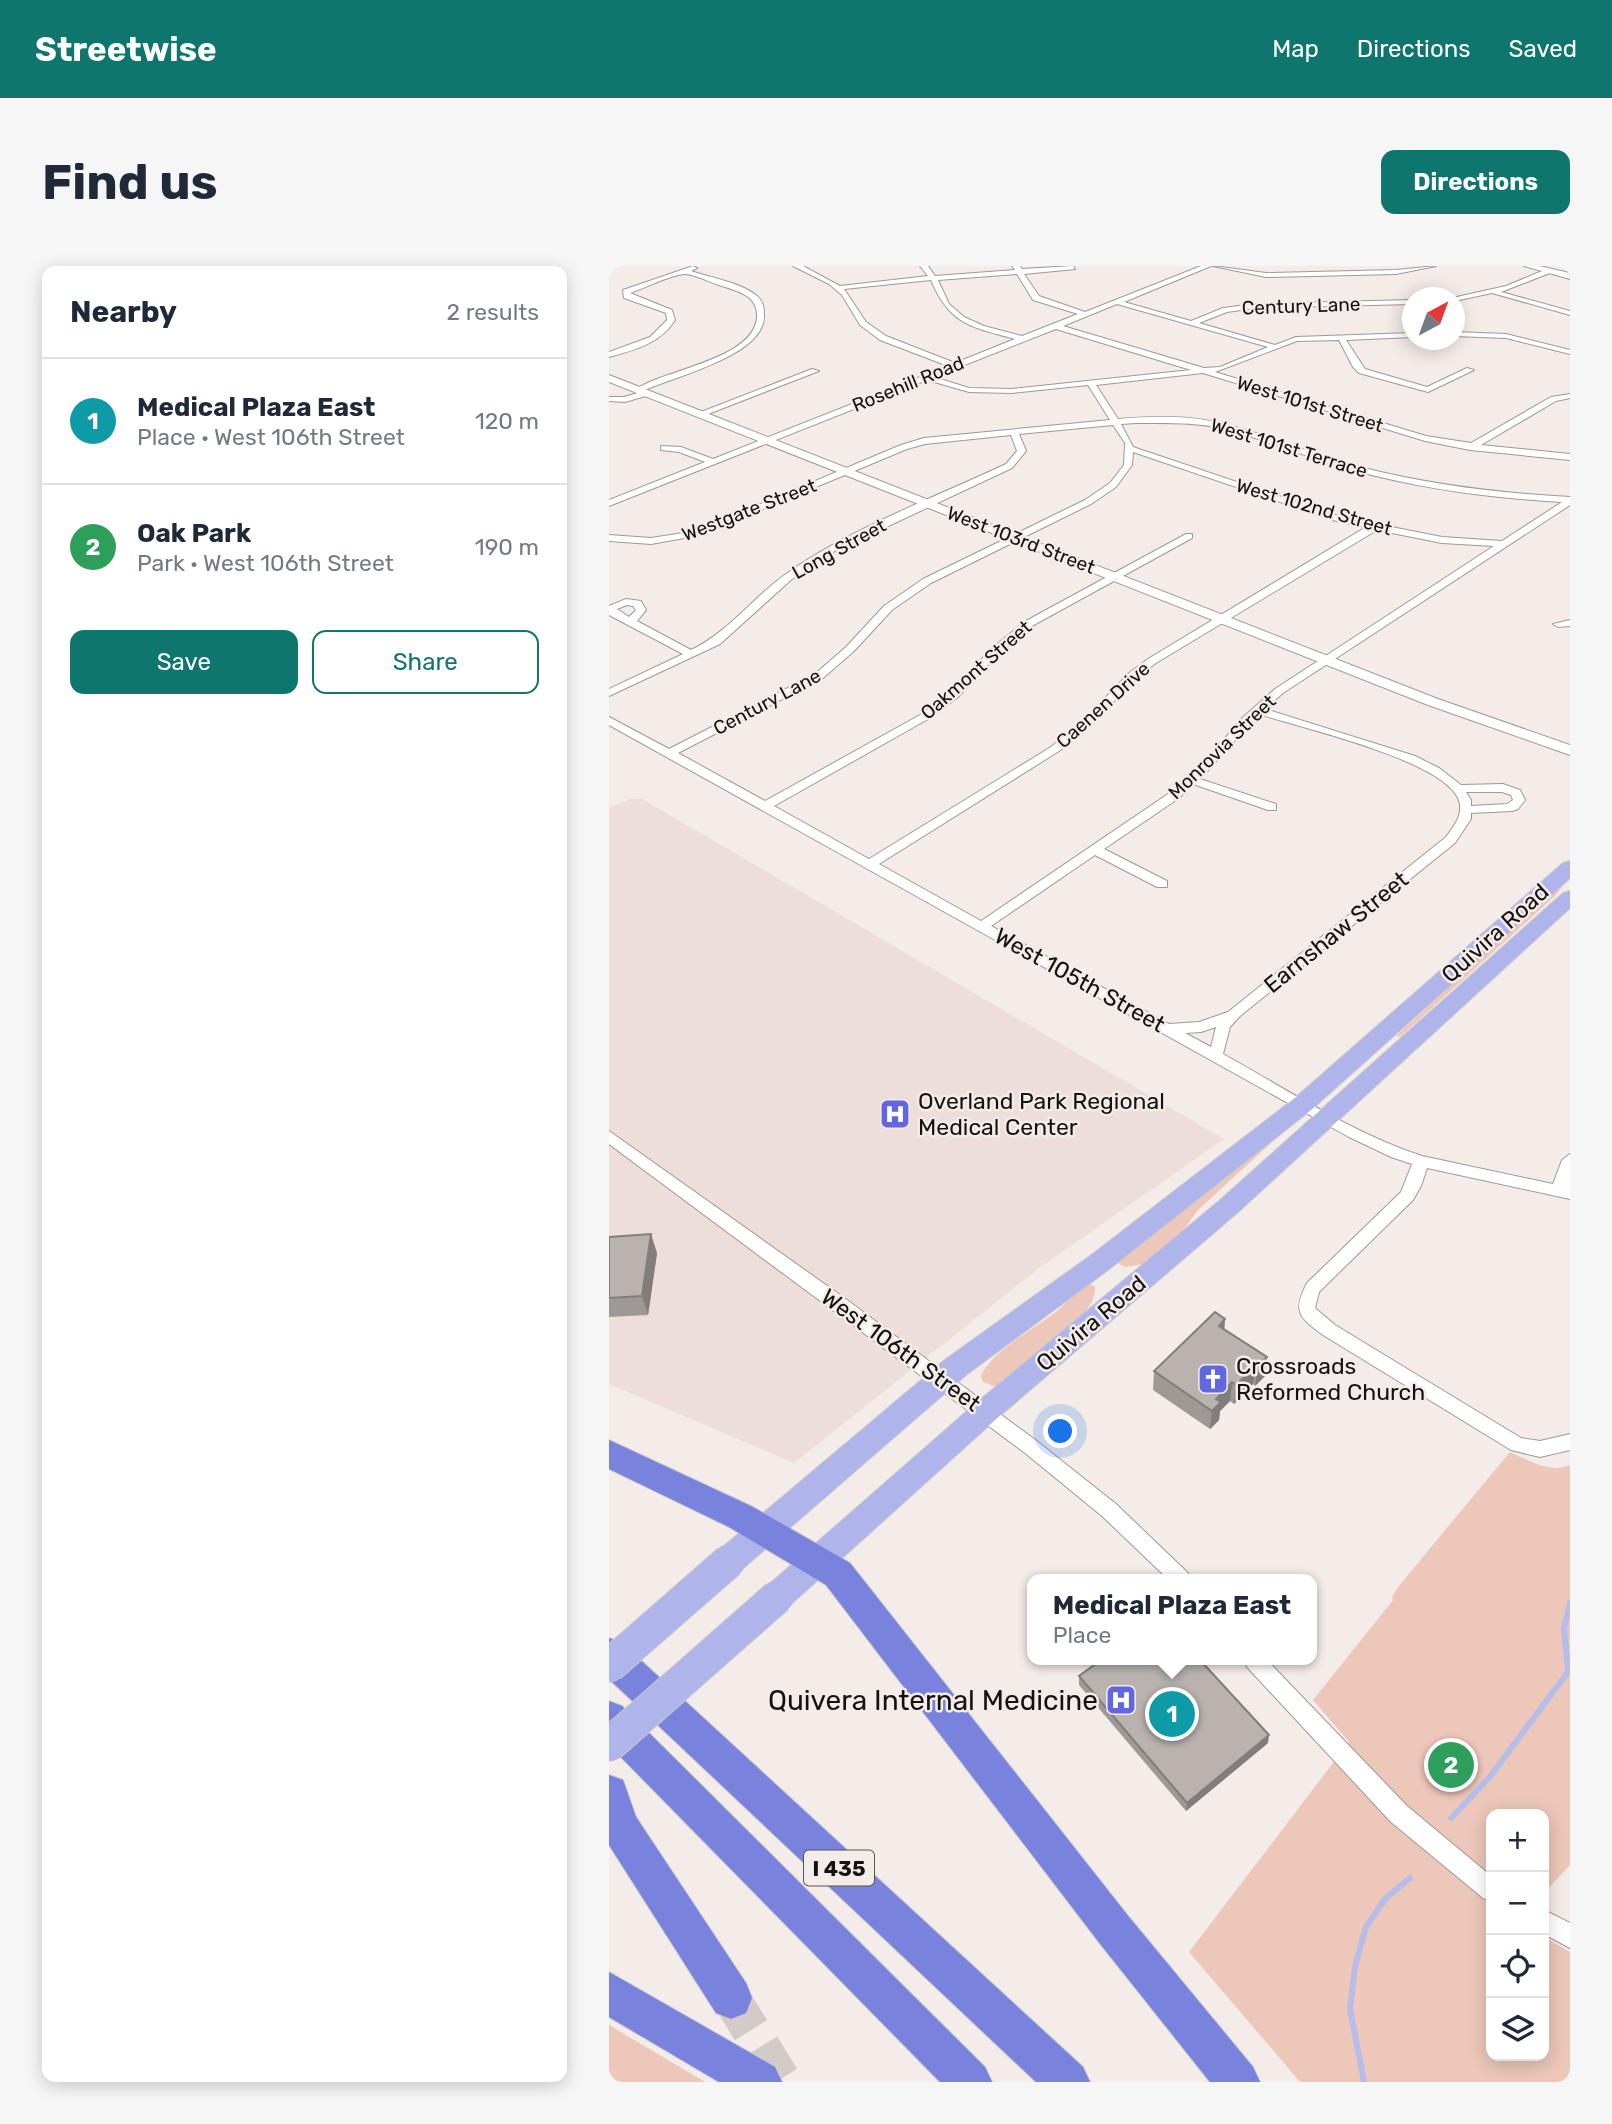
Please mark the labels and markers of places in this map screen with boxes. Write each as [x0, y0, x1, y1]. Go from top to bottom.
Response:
place label: Overland Park Regional Medical Center [918, 1087, 1165, 1141]
hospital icon: Overland Park Regional Medical Center [878, 1097, 912, 1131]
place label: Crossroads Reformed Church [1236, 1352, 1425, 1406]
church icon: Crossroads Reformed Church [1196, 1362, 1230, 1396]
hospital icon: Quivera Internal Medicine [1104, 1683, 1138, 1717]
place label: Quivera Internal Medicine [768, 1684, 1098, 1717]
pin: 1 [1149, 1688, 1195, 1740]
pin: 2 [1428, 1739, 1474, 1791]

